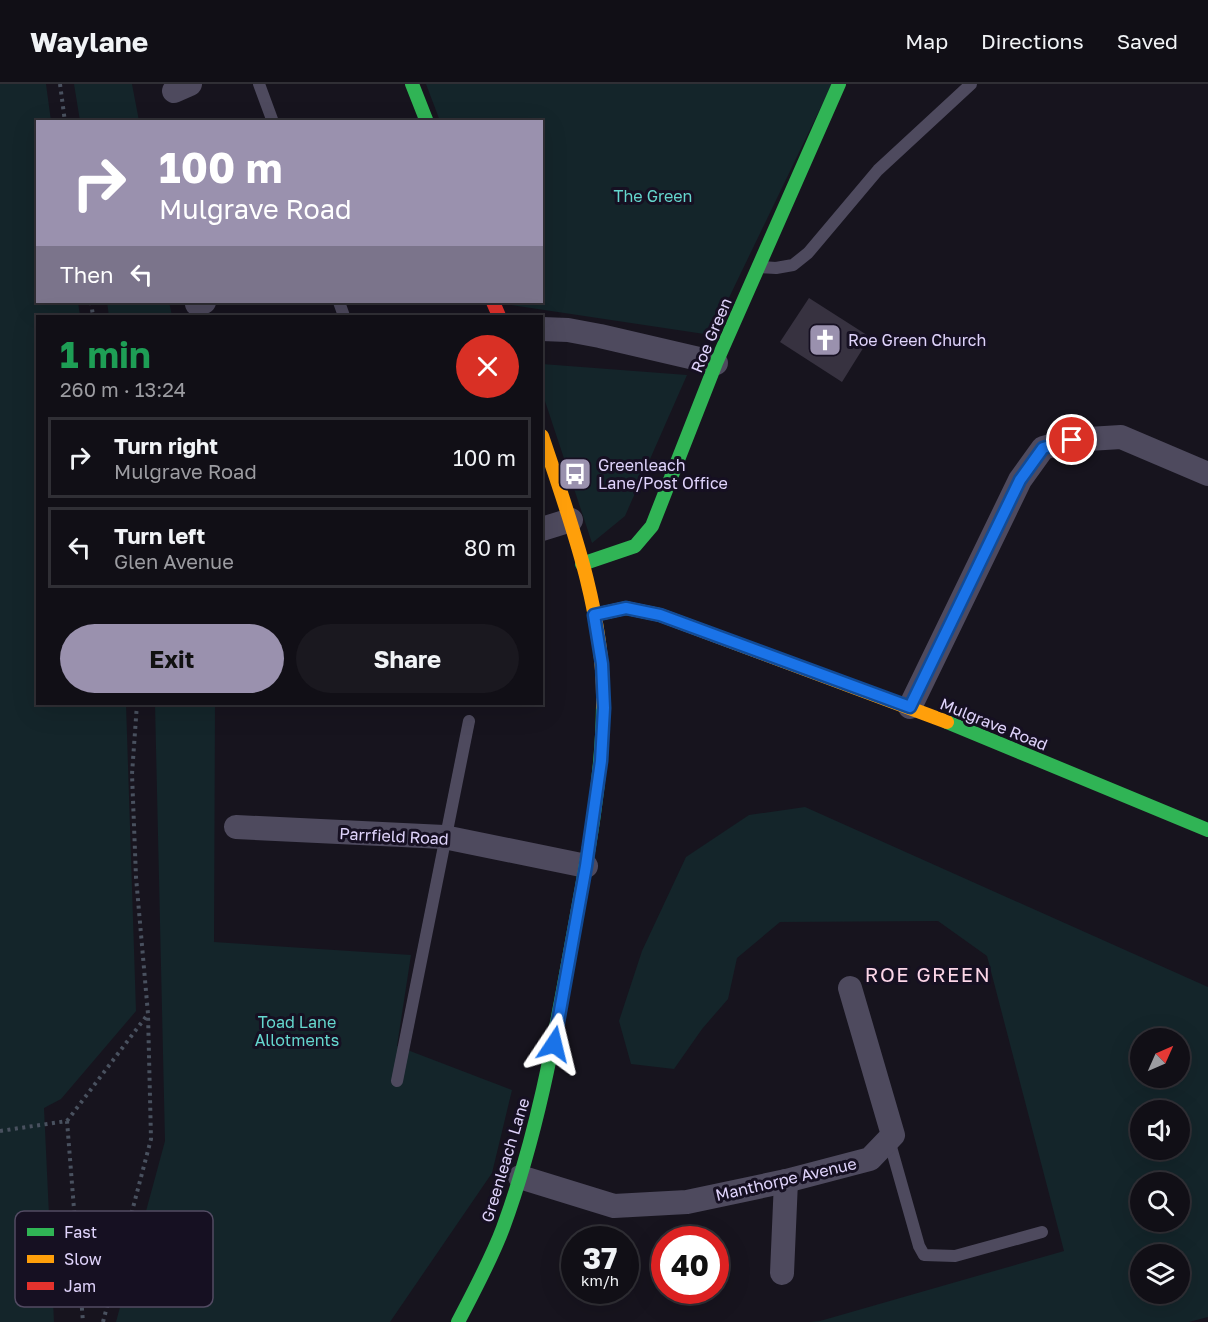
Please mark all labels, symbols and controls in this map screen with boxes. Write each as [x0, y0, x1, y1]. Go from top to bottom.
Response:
text: Waylane [30, 25, 148, 58]
text: Map [905, 28, 948, 54]
text: Directions [981, 28, 1084, 54]
text: Saved [1117, 28, 1178, 54]
text: 100 m [159, 142, 282, 192]
icon: right [60, 144, 138, 222]
park label: The Green [614, 186, 692, 206]
text: Mulgrave Road [159, 193, 352, 225]
icon: left [125, 258, 158, 291]
text: Then [60, 261, 113, 288]
street label: Roe Green [686, 295, 736, 375]
church icon: Roe Green Church [807, 322, 843, 358]
place label: Roe Green Church [848, 330, 986, 350]
text: 1 min [60, 333, 151, 376]
button: close [456, 335, 519, 398]
text: 260 m · 13:24 [60, 377, 186, 401]
pin [1046, 414, 1097, 465]
icon: arrive [1055, 423, 1088, 456]
text: Turn right [114, 432, 218, 459]
icon: right [63, 441, 96, 474]
text: 100 m [453, 444, 516, 471]
place label: Greenleach Lane/Post Office [598, 455, 728, 493]
bus stop icon: Greenleach Lane/Post Office [557, 456, 593, 492]
text: Mulgrave Road [114, 459, 257, 483]
text: Turn left [114, 522, 205, 549]
icon: left [63, 531, 96, 564]
text: 80 m [464, 534, 516, 561]
text: Glen Avenue [114, 549, 234, 573]
button: Exit [60, 624, 284, 693]
button: Share [296, 624, 519, 693]
street label: Mulgrave Road [937, 693, 1051, 755]
street label: Parrfield Road [339, 823, 449, 849]
district label: ROE GREEN [865, 962, 991, 986]
park label: Toad Lane Allotments [255, 1012, 339, 1050]
position arrow [522, 1012, 586, 1076]
north arrow [1130, 1028, 1190, 1088]
map controls [1130, 1028, 1190, 1304]
street label: Greenleach Lane [477, 1095, 533, 1225]
button: sound [1130, 1100, 1190, 1160]
street label: Manthorpe Avenue [714, 1153, 858, 1205]
button: search [1130, 1172, 1190, 1232]
legend [15, 1211, 213, 1307]
text: Fast [64, 1222, 97, 1242]
speed limit sign: 40 [651, 1226, 729, 1304]
text: 37 [583, 1240, 617, 1276]
button: layers [1130, 1244, 1190, 1304]
text: Slow [64, 1249, 102, 1269]
text: km/h [581, 1271, 619, 1289]
text: Jam [64, 1276, 96, 1296]

